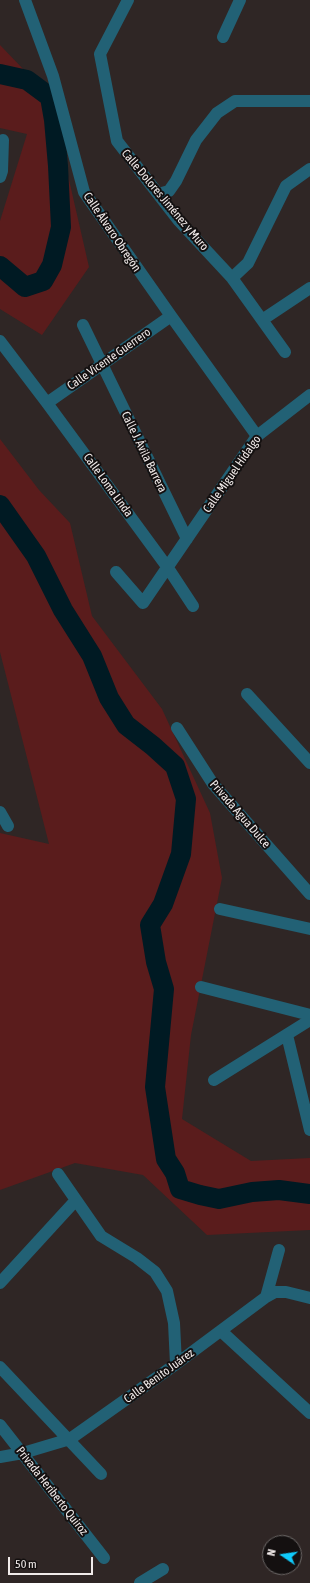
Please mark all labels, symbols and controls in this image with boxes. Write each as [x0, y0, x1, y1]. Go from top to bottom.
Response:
street label: Calle Dolores Jiménez y Muro [118, 146, 212, 254]
street label: Calle Álvaro Obregón [80, 190, 144, 274]
street label: Calle Vicente Guerrero [65, 325, 153, 393]
street label: Calle J. Ávila Barrera [118, 409, 170, 495]
street label: Calle Miguel Hidalgo [200, 433, 264, 515]
street label: Calle Loma Linda [80, 450, 136, 520]
street label: Privada Agua Dulce [207, 777, 273, 851]
street label: Calle Benito Juárez [121, 1346, 197, 1406]
street label: Privada Heriberto Quiroz [13, 1444, 91, 1538]
north arrow [262, 1535, 302, 1575]
text: N [265, 1548, 278, 1557]
scale bar [10, 1549, 95, 1575]
text: 50 m [15, 1557, 37, 1571]

